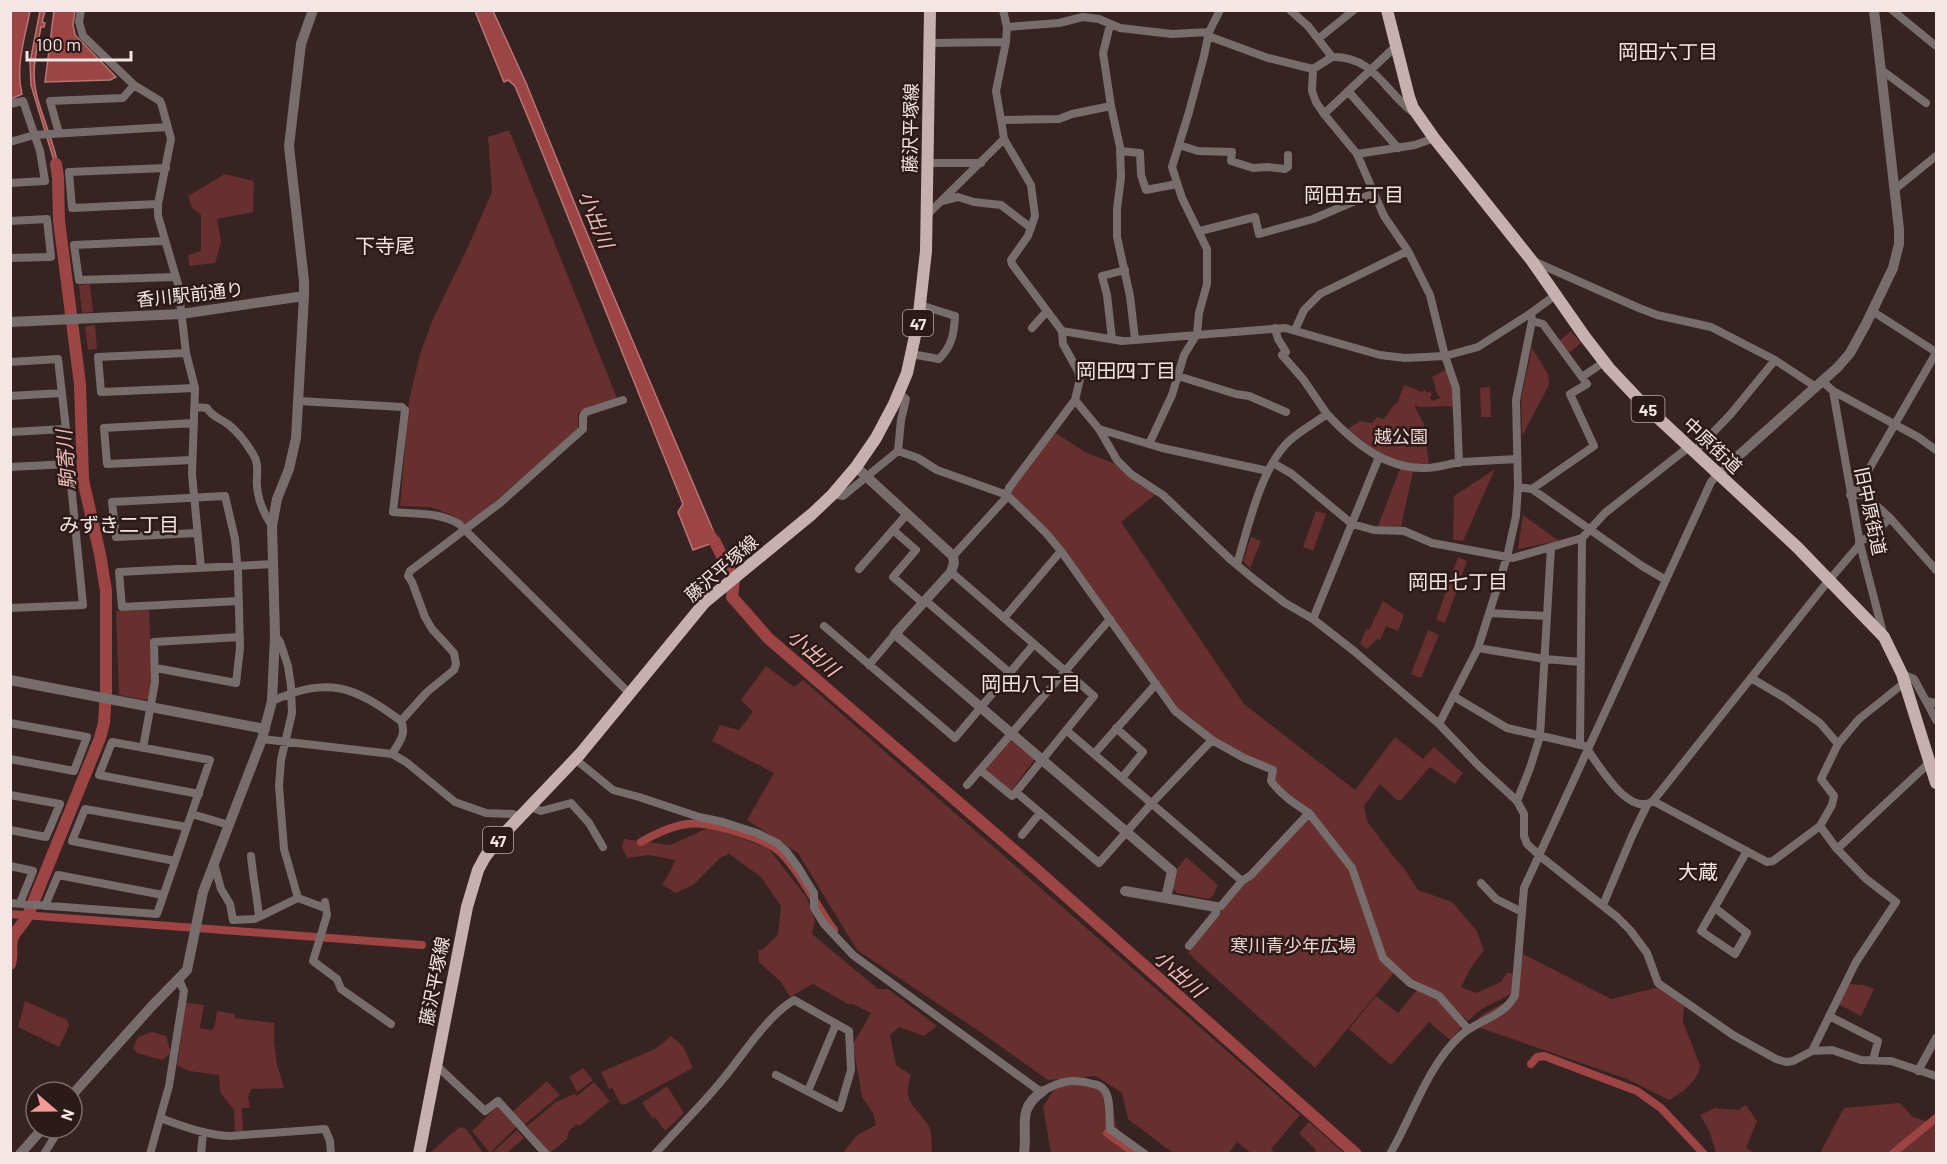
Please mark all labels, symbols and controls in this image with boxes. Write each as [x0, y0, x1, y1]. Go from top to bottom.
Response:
scale bar [27, 24, 130, 62]
text: 100 m [36, 33, 81, 55]
district label: 岡田六丁目 [1618, 39, 1718, 63]
street label: 藤沢平塚線 [898, 83, 922, 173]
district label: 岡田五丁目 [1304, 182, 1404, 206]
water label: 小出川 [575, 187, 620, 253]
district label: 下寺尾 [355, 233, 415, 257]
street label: 香川駅前通り [135, 277, 245, 311]
road number: 47 [903, 310, 933, 336]
district label: 岡田四丁目 [1076, 358, 1176, 382]
road number: 45 [1632, 396, 1664, 422]
street label: 中原街道 [1679, 412, 1747, 478]
park label: 越公園 [1374, 425, 1428, 447]
water label: 駒寄川 [51, 427, 79, 491]
street label: 旧中原街道 [1851, 465, 1891, 557]
district label: みずき二丁目 [59, 512, 179, 536]
street label: 藤沢平塚線 [680, 530, 762, 606]
district label: 岡田七丁目 [1408, 569, 1508, 593]
water label: 小出川 [783, 623, 846, 682]
district label: 岡田八丁目 [981, 671, 1081, 695]
road number: 47 [483, 827, 513, 853]
district label: 大蔵 [1678, 859, 1718, 883]
park label: 寒川青少年広場 [1230, 934, 1356, 956]
street label: 藤沢平塚線 [415, 935, 453, 1027]
water label: 小出川 [1149, 944, 1212, 1003]
north arrow [24, 1080, 84, 1140]
text: N [58, 1107, 79, 1124]

